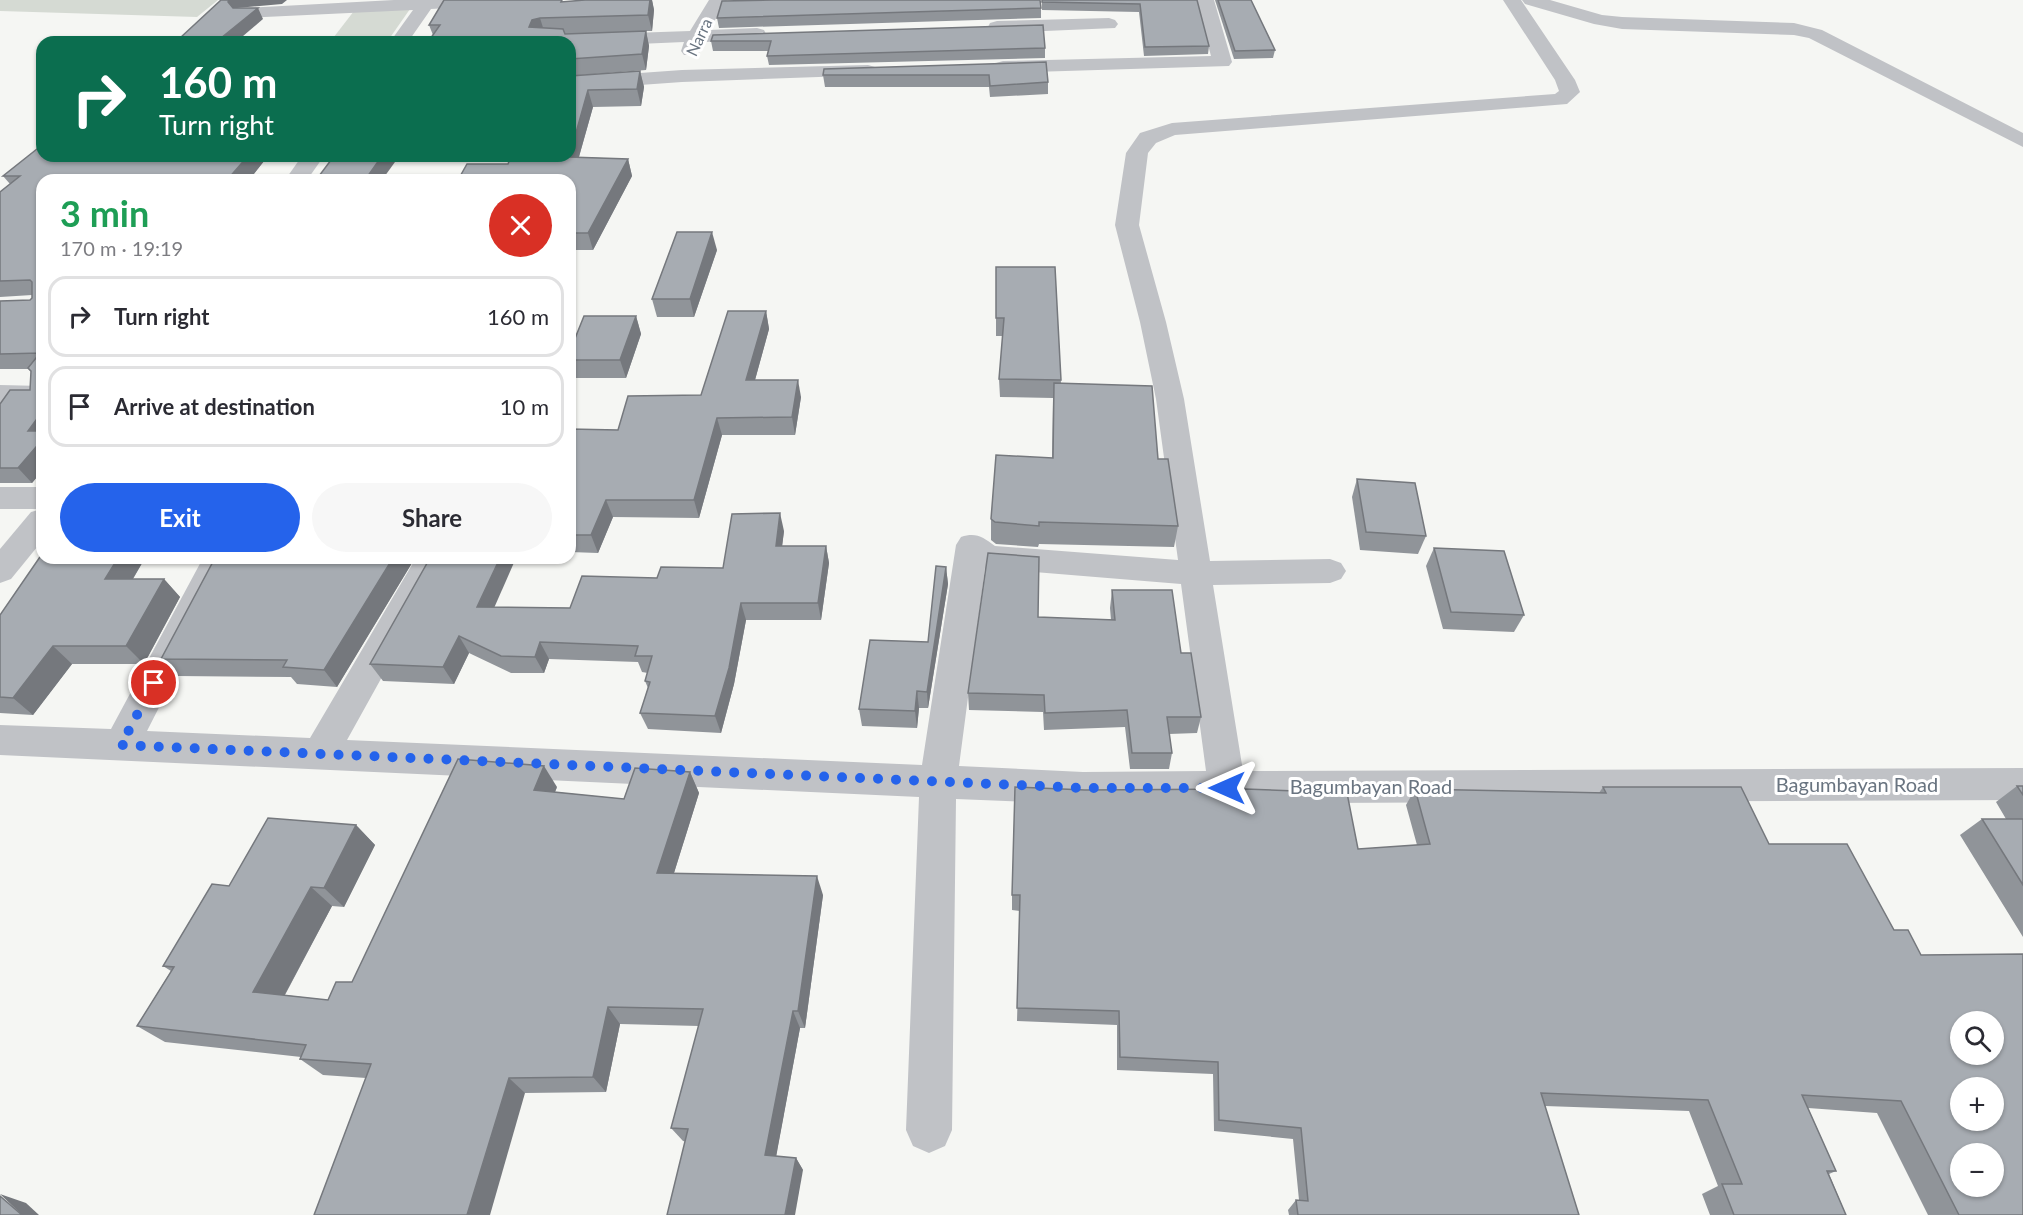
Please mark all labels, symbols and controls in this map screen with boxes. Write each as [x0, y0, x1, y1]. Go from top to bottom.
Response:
street label: Narra [682, 15, 715, 59]
text: 160 m [159, 57, 277, 107]
icon: right [60, 60, 138, 138]
text: Turn right [159, 108, 274, 141]
text: 3 min [60, 191, 149, 235]
button: close [489, 194, 552, 257]
text: 170 m · 19:19 [60, 236, 183, 260]
icon: right [63, 300, 96, 333]
text: Turn right [114, 303, 209, 330]
text: 160 m [487, 303, 549, 330]
icon: arrive [63, 390, 96, 423]
text: Arrive at destination [114, 393, 315, 420]
text: 10 m [500, 393, 549, 420]
button: Exit [60, 483, 300, 552]
button: Share [312, 483, 552, 552]
pin [128, 657, 179, 708]
icon: arrive [137, 666, 170, 699]
position arrow [1195, 756, 1259, 820]
street label: Bagumbayan Road [1776, 772, 1938, 796]
street label: Bagumbayan Road [1290, 774, 1452, 798]
map controls [1950, 1011, 2004, 1197]
button: search [1950, 1011, 2004, 1065]
button: + [1950, 1077, 2004, 1131]
button: − [1950, 1143, 2004, 1197]

